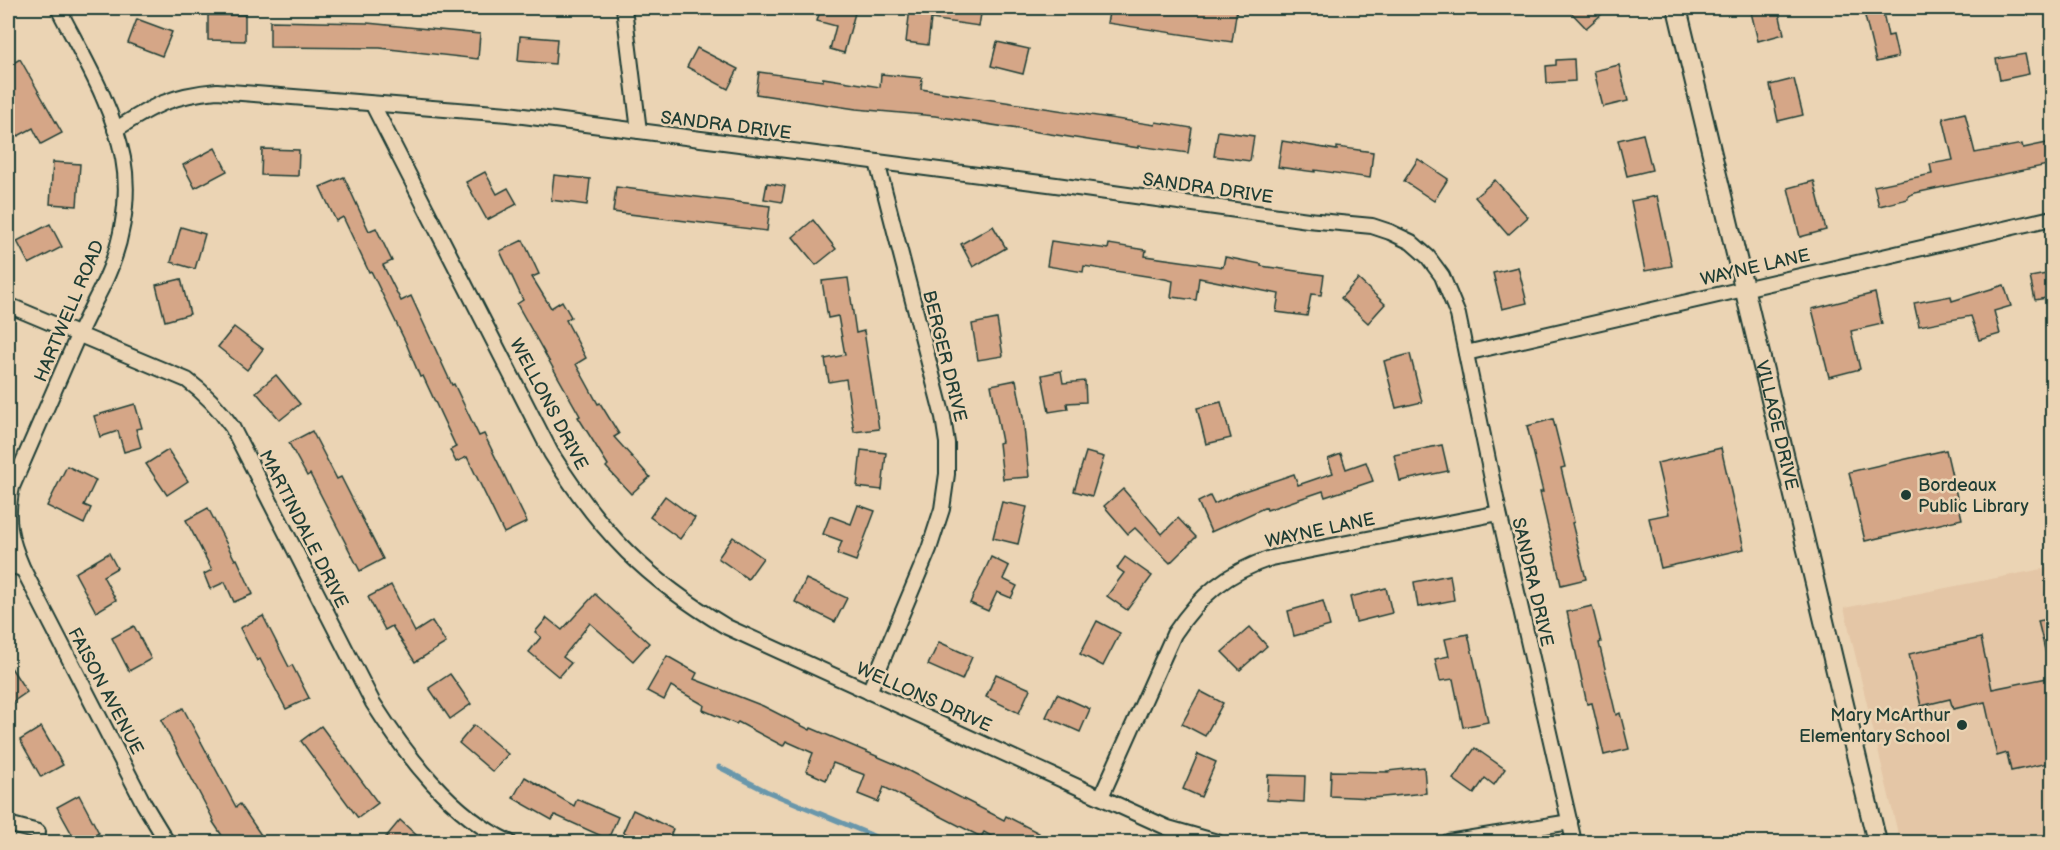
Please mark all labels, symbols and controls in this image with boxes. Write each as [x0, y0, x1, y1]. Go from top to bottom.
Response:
street label: SANDRA DRIVE [659, 107, 793, 144]
street label: SANDRA DRIVE [1141, 169, 1275, 208]
street label: HARTWELL ROAD [30, 237, 109, 385]
street label: WAYNE LANE [1698, 245, 1812, 290]
street label: BERGER DRIVE [918, 288, 971, 424]
street label: WELLONS DRIVE [505, 335, 592, 474]
street label: VILLAGE DRIVE [1751, 358, 1802, 492]
street label: MARTINDALE DRIVE [255, 447, 353, 612]
place label: Bordeaux Public Library [1918, 475, 2030, 517]
marker: Bordeaux Public Library [1899, 488, 1913, 502]
street label: WAYNE LANE [1263, 509, 1377, 552]
street label: SANDRA DRIVE [1507, 516, 1558, 649]
street label: FAISON AVENUE [63, 624, 148, 758]
street label: WELLONS DRIVE [853, 658, 995, 737]
place label: Mary McArthur Elementary School [1799, 705, 1950, 747]
marker: Mary McArthur Elementary School [1955, 718, 1969, 732]

